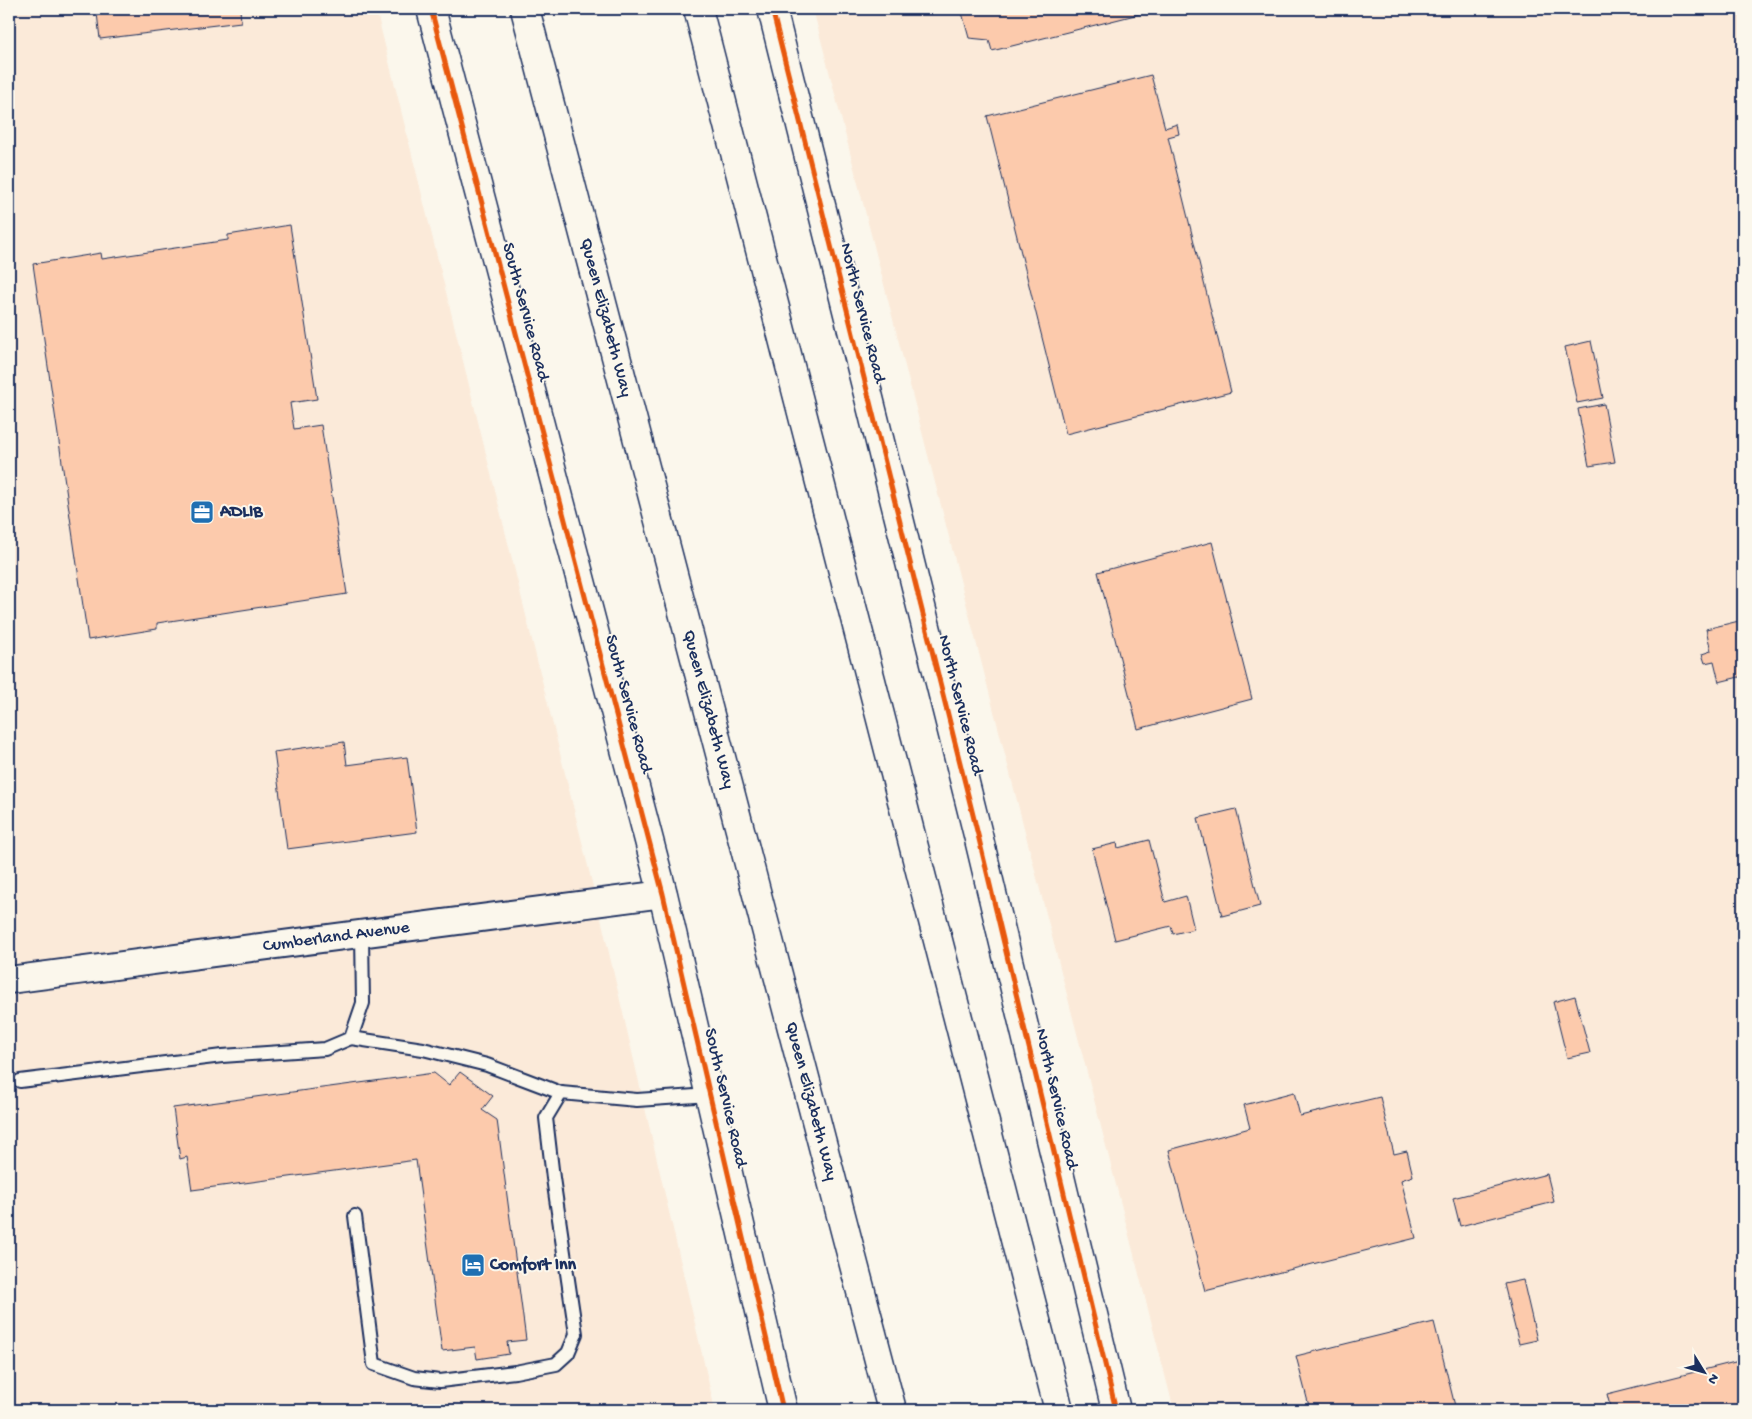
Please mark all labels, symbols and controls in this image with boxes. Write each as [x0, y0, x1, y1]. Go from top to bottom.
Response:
street label: Queen Elizabeth Way [575, 236, 637, 399]
street label: South Service Road [496, 241, 554, 385]
street label: North Service Road [834, 241, 890, 387]
office icon: ADLIB [189, 499, 215, 525]
place label: ADLIB [219, 502, 263, 523]
street label: Queen Elizabeth Way [678, 628, 739, 791]
street label: South Service Road [599, 633, 657, 777]
street label: North Service Road [932, 633, 988, 779]
street label: Cumberland Avenue [262, 917, 411, 957]
street label: Queen Elizabeth Way [780, 1020, 842, 1183]
street label: South Service Road [699, 1026, 752, 1171]
street label: North Service Road [1030, 1027, 1083, 1173]
hotel icon: Comfort Inn [460, 1252, 486, 1278]
place label: Comfort Inn [489, 1255, 577, 1276]
north arrow [1680, 1346, 1730, 1396]
text: N [1703, 1370, 1722, 1387]

